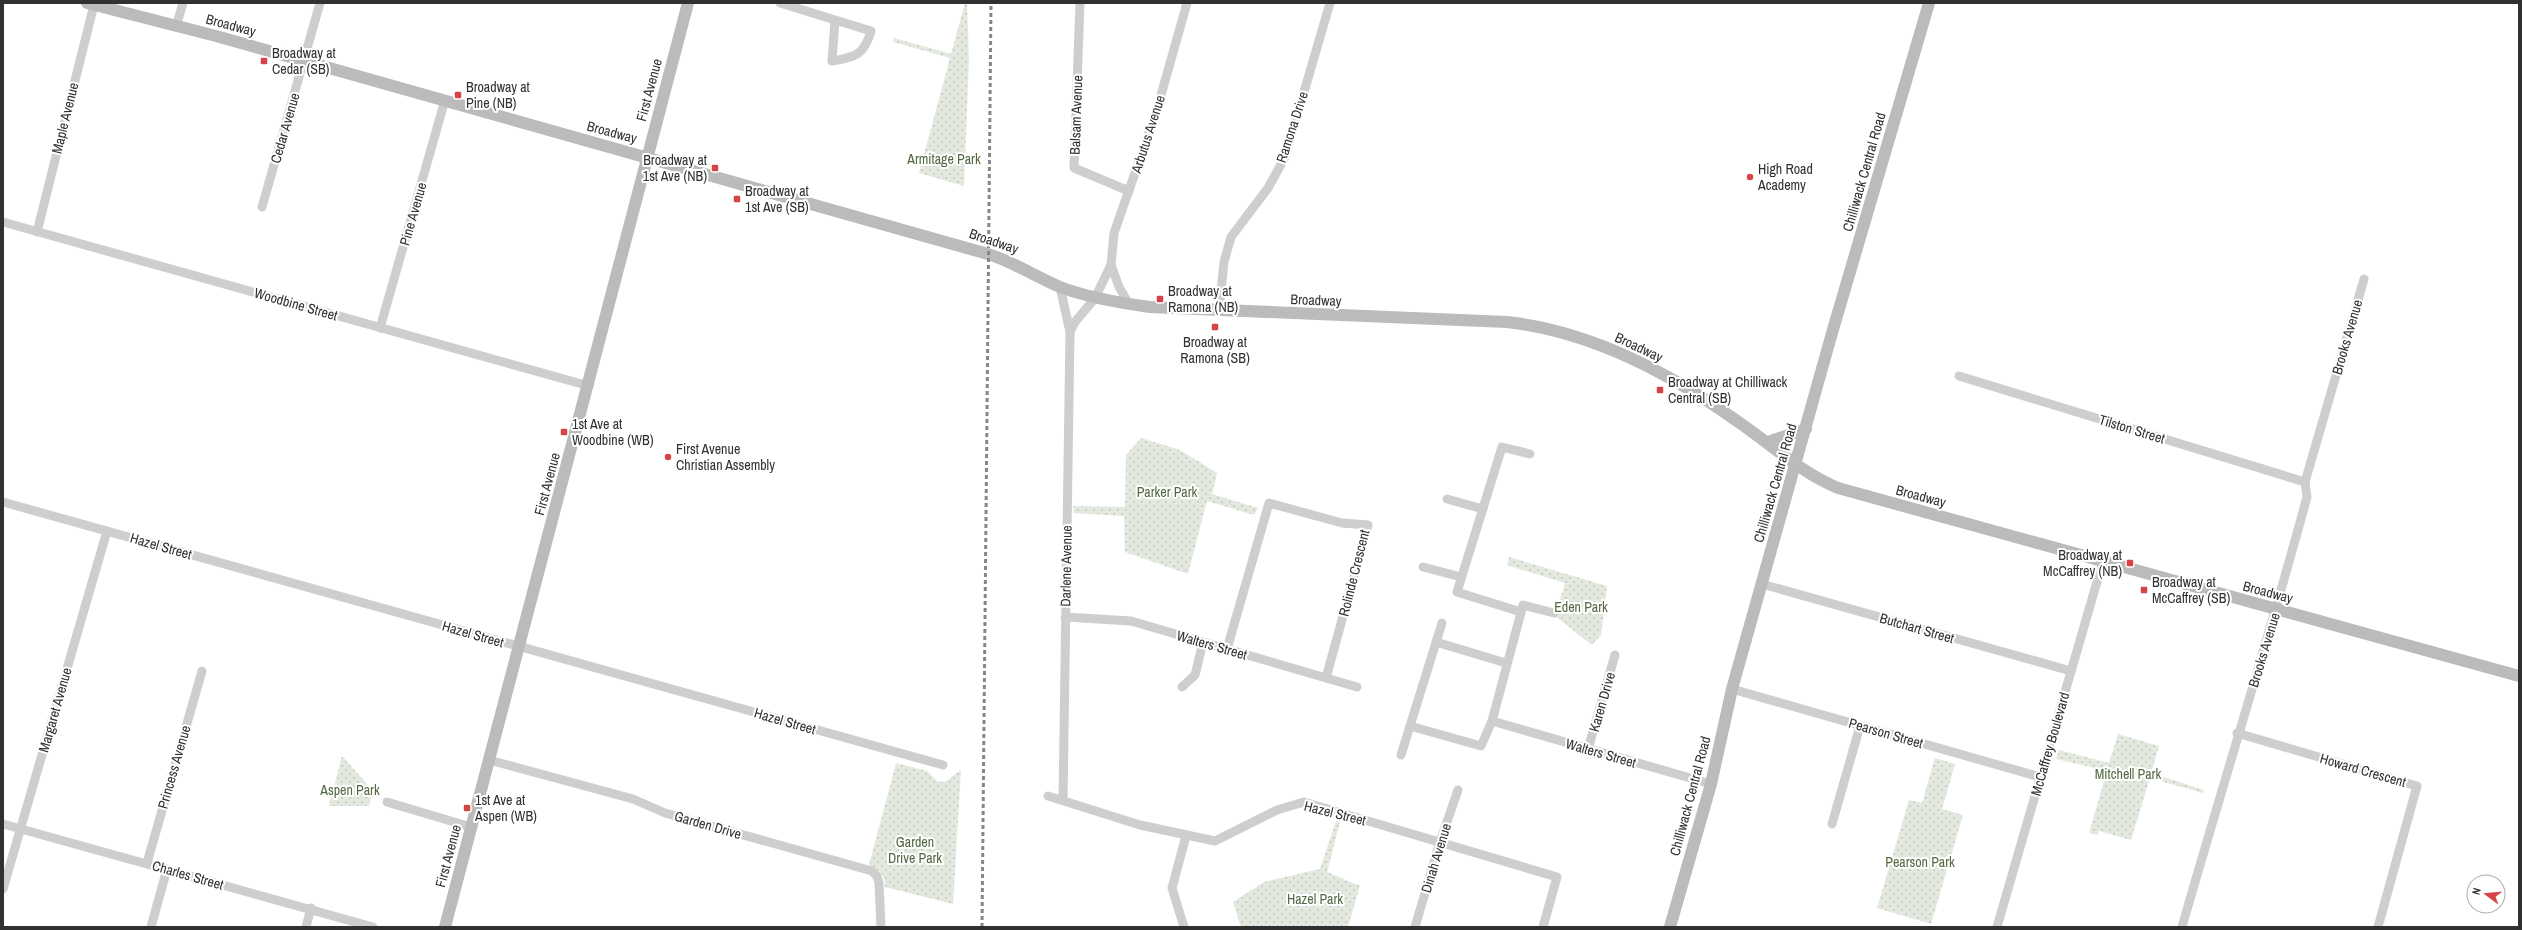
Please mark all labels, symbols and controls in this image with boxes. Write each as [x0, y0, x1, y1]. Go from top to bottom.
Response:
street label: Broadway [204, 10, 258, 40]
place label: Broadway at Cedar (SB) [272, 44, 336, 78]
marker: Broadway at Cedar (SB) [259, 56, 269, 66]
street label: First Avenue [632, 57, 666, 123]
street label: Balsam Avenue [1066, 75, 1086, 155]
place label: Broadway at Pine (NB) [466, 78, 530, 112]
street label: Maple Avenue [47, 81, 83, 155]
street label: Ramona Drive [1272, 89, 1312, 165]
marker: Broadway at Pine (NB) [453, 90, 463, 100]
street label: Cedar Avenue [266, 91, 304, 165]
street label: Arbutus Avenue [1127, 93, 1169, 176]
street label: Chilliwack Central Road [1838, 110, 1890, 234]
street label: Broadway [585, 117, 639, 147]
park label: Armitage Park [906, 150, 981, 168]
place label: Broadway at 1st Ave (NB) [643, 151, 707, 185]
place label: High Road Academy [1757, 160, 1813, 194]
marker: Broadway at 1st Ave (NB) [710, 163, 720, 173]
marker: High Road Academy [1745, 172, 1755, 182]
street label: Pine Avenue [395, 180, 431, 248]
place label: Broadway at 1st Ave (SB) [745, 182, 809, 216]
marker: Broadway at 1st Ave (SB) [732, 194, 742, 204]
street label: Broadway [967, 224, 1021, 258]
place label: Broadway at Ramona (NB) [1168, 282, 1238, 316]
street label: Woodbine Street [252, 284, 340, 324]
street label: Broadway [1290, 290, 1342, 310]
marker: Broadway at Ramona (NB) [1155, 294, 1165, 304]
street label: Brooks Avenue [2328, 297, 2366, 377]
marker: Broadway at Ramona (SB) [1210, 322, 1220, 332]
street label: Broadway [1612, 328, 1666, 366]
place label: Broadway at Ramona (SB) [1180, 333, 1250, 367]
place label: Broadway at Chilliwack Central (SB) [1668, 373, 1788, 407]
marker: Broadway at Chilliwack Central (SB) [1655, 385, 1665, 395]
street label: Tilston Street [2097, 410, 2167, 448]
place label: 1st Ave at Woodbine (WB) [572, 415, 654, 449]
street label: Chilliwack Central Road [1749, 421, 1801, 545]
marker: 1st Ave at Woodbine (WB) [559, 427, 569, 437]
place label: First Avenue Christian Assembly [676, 440, 775, 474]
street label: First Avenue [530, 451, 564, 517]
marker: First Avenue Christian Assembly [663, 452, 673, 462]
street label: Broadway [1894, 481, 1948, 511]
park label: Parker Park [1137, 483, 1198, 501]
street label: Darlene Avenue [1056, 525, 1076, 607]
street label: Rolinde Crescent [1335, 528, 1373, 618]
street label: Hazel Street [128, 529, 194, 563]
place label: Broadway at McCaffrey (NB) [2043, 546, 2122, 580]
marker: Broadway at McCaffrey (NB) [2125, 558, 2135, 568]
place label: Broadway at McCaffrey (SB) [2152, 573, 2230, 607]
street label: Broadway [2241, 577, 2295, 607]
marker: Broadway at McCaffrey (SB) [2139, 585, 2149, 595]
park label: Eden Park [1554, 598, 1608, 616]
street label: Butchart Street [1878, 609, 1956, 647]
street label: Brooks Avenue [2244, 611, 2284, 689]
street label: Hazel Street [440, 617, 506, 651]
street label: Walters Street [1175, 626, 1249, 664]
street label: Margaret Avenue [34, 666, 76, 754]
street label: Karen Drive [1585, 670, 1619, 734]
street label: McCaffrey Boulevard [2027, 690, 2073, 798]
street label: Hazel Street [752, 704, 818, 738]
street label: Pearson Street [1847, 714, 1925, 752]
street label: Princess Avenue [154, 723, 194, 811]
street label: Walters Street [1564, 734, 1638, 772]
street label: Chilliwack Central Road [1665, 734, 1715, 858]
street label: Howard Crescent [2318, 749, 2408, 791]
park label: Mitchell Park [2095, 765, 2161, 783]
park label: Aspen Park [319, 781, 380, 799]
place label: 1st Ave at Aspen (WB) [474, 791, 537, 825]
street label: Hazel Street [1302, 797, 1368, 829]
marker: 1st Ave at Aspen (WB) [462, 803, 472, 813]
street label: Garden Drive [672, 807, 744, 843]
street label: Dinah Avenue [1417, 821, 1455, 895]
street label: First Avenue [431, 823, 465, 889]
park label: Garden Drive Park [888, 833, 942, 867]
park label: Pearson Park [1885, 853, 1955, 871]
street label: Charles Street [150, 856, 226, 894]
north arrow [2466, 874, 2506, 914]
text: N [2469, 886, 2484, 896]
park label: Hazel Park [1287, 890, 1343, 908]

